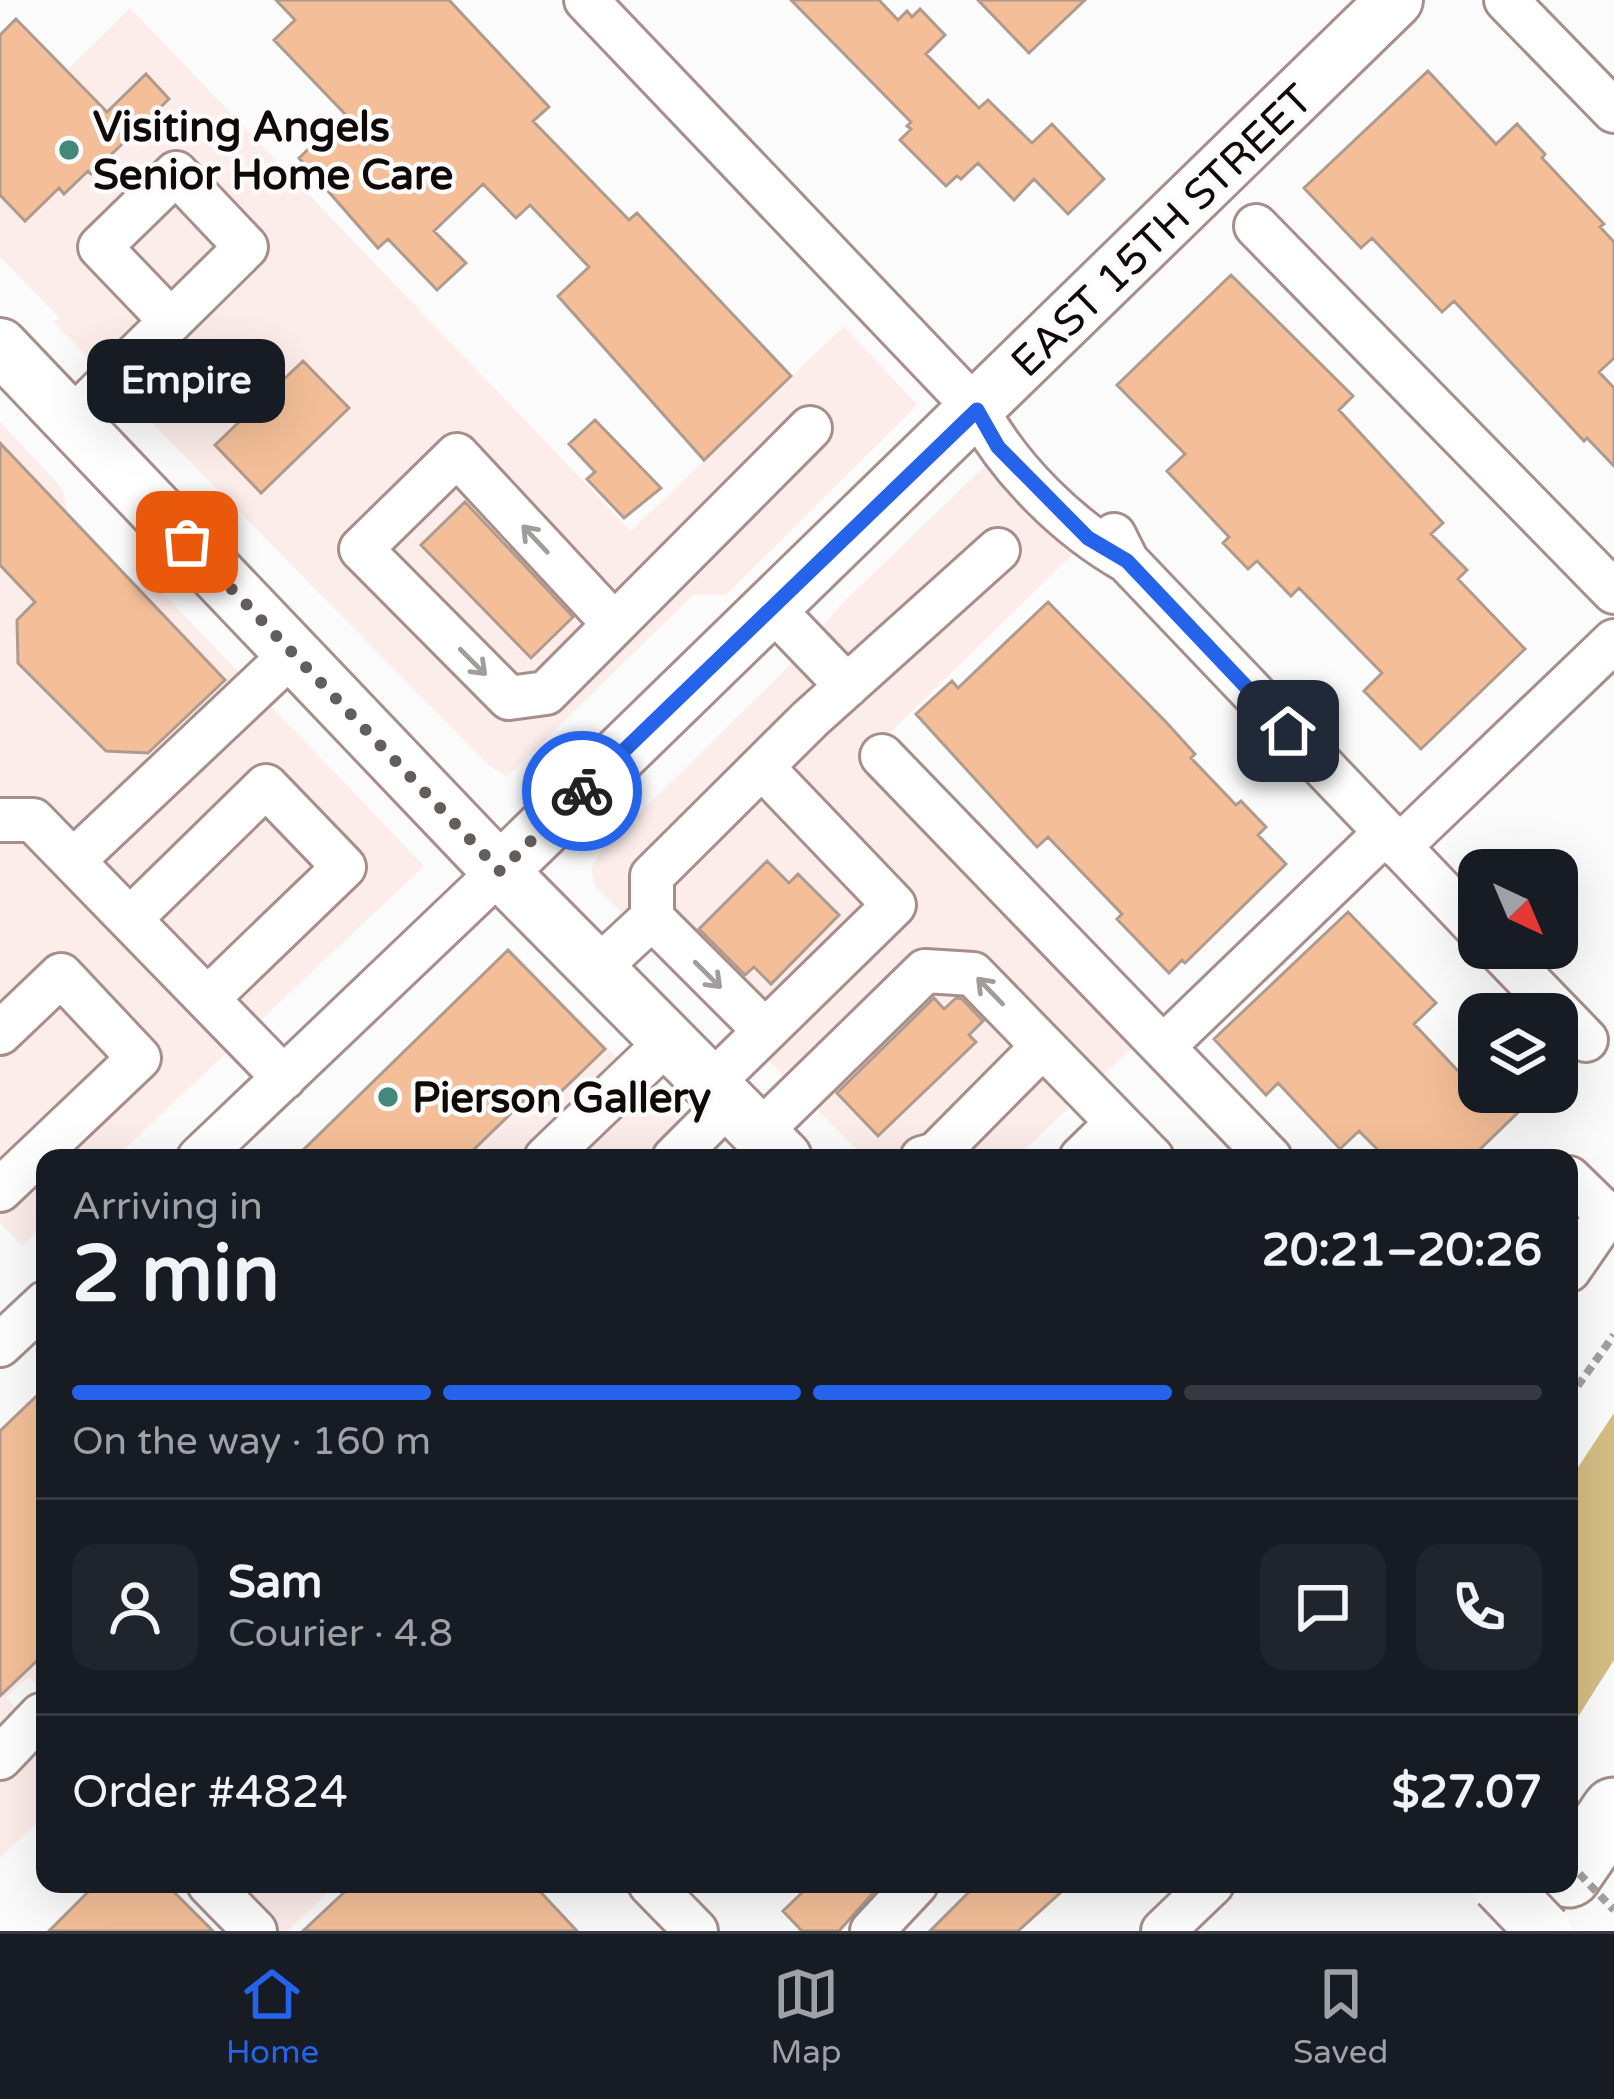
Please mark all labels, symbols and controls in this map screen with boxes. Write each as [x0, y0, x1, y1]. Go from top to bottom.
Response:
street label: EAST 15TH STREET [1001, 74, 1324, 388]
place label: Visiting Angels Senior Home Care [93, 102, 453, 201]
marker: Visiting Angels Senior Home Care [56, 137, 82, 163]
callout: Empire [88, 338, 286, 422]
text: Empire [120, 357, 252, 404]
pin [136, 491, 238, 593]
icon: bag [154, 509, 220, 575]
one-way arrow [521, 524, 549, 554]
one-way arrow [458, 647, 487, 675]
pin [1237, 680, 1339, 782]
icon: home [1255, 698, 1321, 764]
courier [522, 731, 642, 851]
icon: bike [549, 758, 615, 824]
north arrow [1458, 849, 1578, 969]
map controls [1458, 849, 1578, 1113]
one-way arrow [693, 960, 722, 989]
one-way arrow [976, 977, 1004, 1007]
button: layers [1458, 993, 1578, 1113]
place label: Pierson Gallery [412, 1073, 712, 1124]
marker: Pierson Gallery [375, 1084, 401, 1110]
text: Arriving in [72, 1183, 263, 1230]
text: 20:21–20:26 [1262, 1224, 1542, 1278]
text: 2 min [72, 1228, 280, 1322]
text: On the way · 160 m [72, 1418, 431, 1465]
button: person [72, 1544, 198, 1670]
button: chat [1260, 1544, 1386, 1670]
button: phone [1416, 1544, 1542, 1670]
text: Sam [228, 1556, 322, 1610]
text: Courier · 4.8 [228, 1610, 453, 1657]
text: Order #4824 [72, 1766, 348, 1820]
text: $27.07 [1392, 1766, 1542, 1820]
tab: Home [226, 1961, 319, 2072]
tab: Map [770, 1961, 842, 2072]
tab: Saved [1293, 1961, 1388, 2072]

